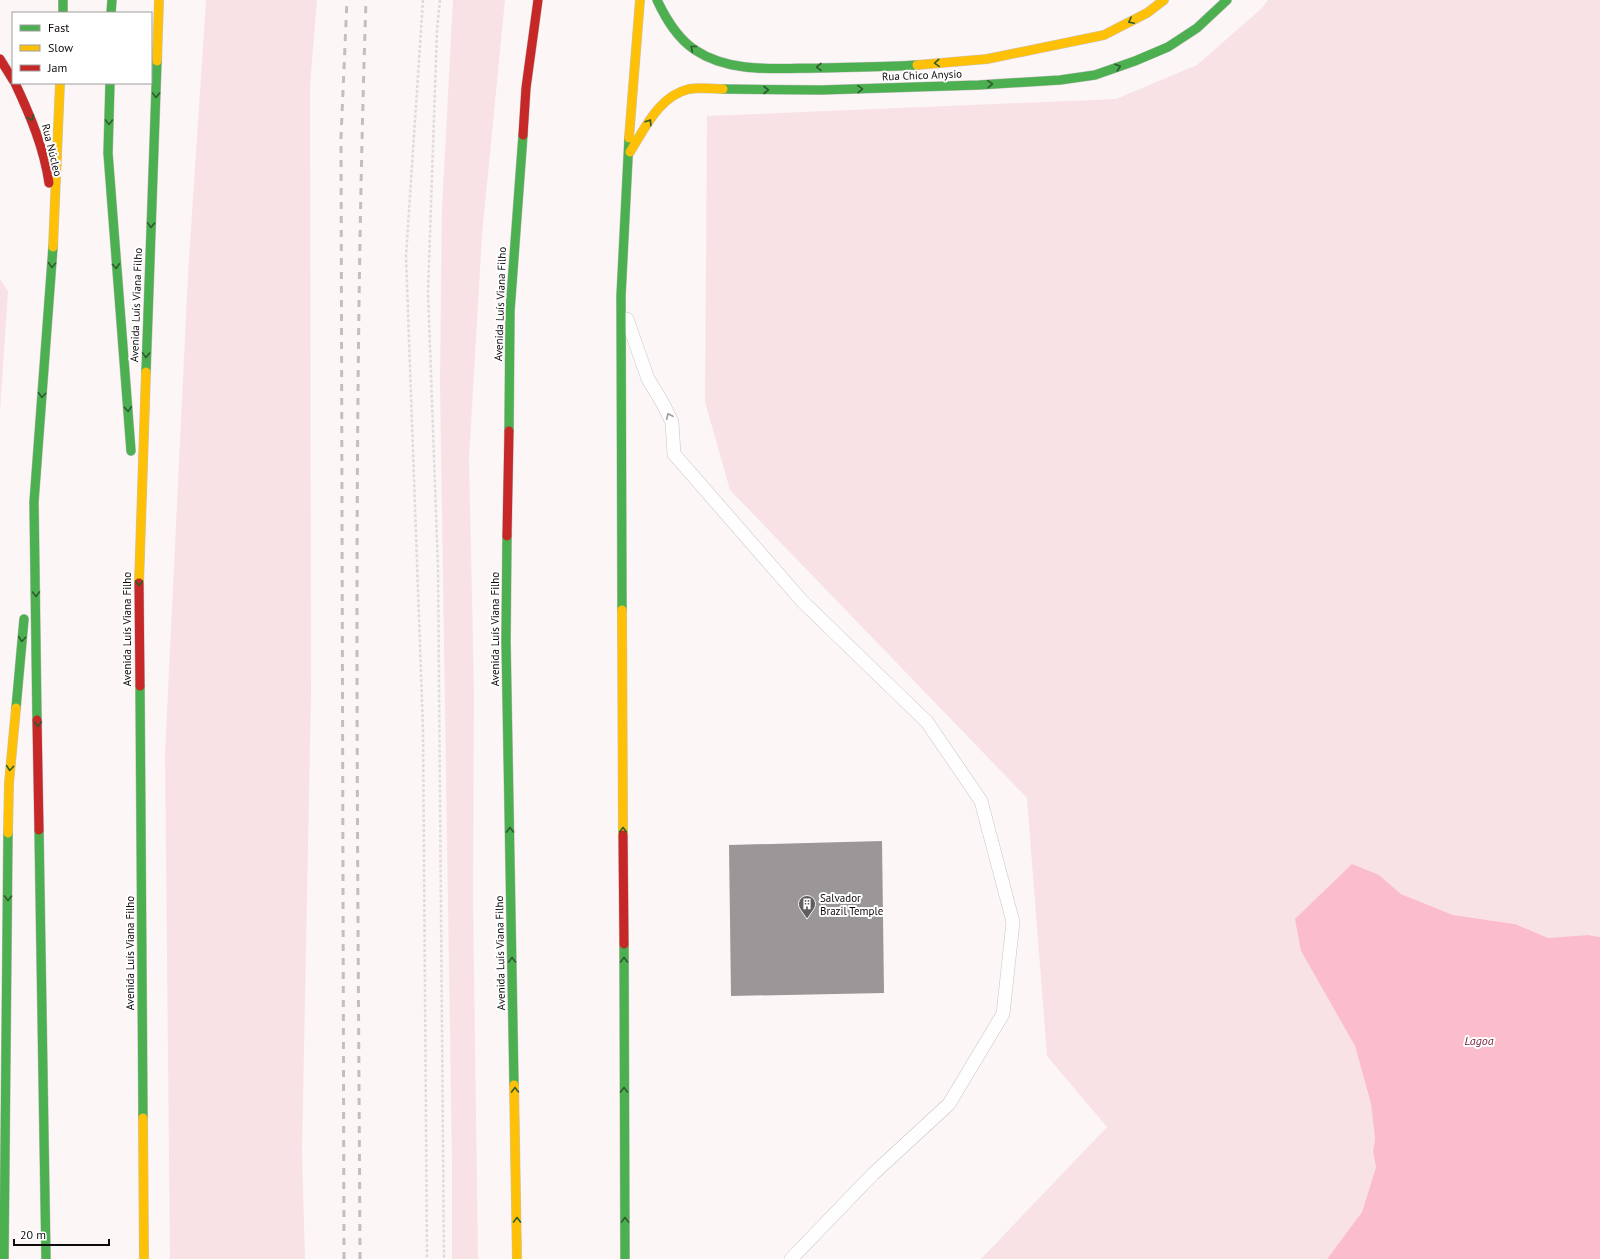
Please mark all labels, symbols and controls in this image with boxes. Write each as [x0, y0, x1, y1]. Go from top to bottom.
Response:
legend [12, 12, 152, 84]
one-way arrow [1128, 16, 1136, 23]
text: Fast [48, 20, 69, 35]
text: Slow [48, 40, 73, 55]
one-way arrow [691, 46, 698, 53]
one-way arrow [934, 58, 940, 67]
text: Jam [47, 60, 67, 75]
one-way arrow [816, 63, 822, 72]
one-way arrow [1115, 63, 1122, 71]
street label: Rua Chico Anysio [882, 67, 962, 83]
one-way arrow [987, 80, 993, 89]
one-way arrow [857, 84, 863, 93]
one-way arrow [763, 85, 769, 94]
one-way arrow [152, 92, 160, 98]
one-way arrow [26, 114, 34, 122]
one-way arrow [104, 119, 113, 125]
one-way arrow [644, 119, 652, 126]
street label: Rua Núcleo [39, 122, 65, 178]
one-way arrow [147, 222, 155, 228]
street label: Avenida Luís Viana Filho [491, 246, 509, 361]
street label: Avenida Luís Viana Filho [127, 247, 145, 362]
one-way arrow [48, 262, 57, 268]
one-way arrow [112, 263, 121, 269]
one-way arrow [142, 352, 151, 358]
one-way arrow [38, 392, 47, 398]
one-way arrow [123, 406, 132, 412]
one-way arrow [666, 413, 674, 420]
street label: Avenida Luís Viana Filho [120, 572, 134, 686]
street label: Avenida Luís Viana Filho [488, 572, 502, 686]
one-way arrow [135, 580, 143, 586]
one-way arrow [31, 591, 40, 597]
one-way arrow [17, 636, 26, 642]
one-way arrow [33, 721, 42, 727]
one-way arrow [6, 765, 15, 771]
one-way arrow [506, 827, 514, 833]
one-way arrow [619, 827, 627, 833]
place label: Salvador Brazil Temple [820, 891, 884, 918]
building icon: Salvador Brazil Temple [797, 894, 817, 919]
one-way arrow [4, 895, 12, 901]
street label: Avenida Luís Viana Filho [123, 896, 137, 1010]
street label: Avenida Luís Viana Filho [492, 896, 508, 1010]
one-way arrow [508, 957, 517, 963]
one-way arrow [620, 957, 628, 963]
water label: Lagoa [1464, 1033, 1494, 1048]
one-way arrow [511, 1087, 519, 1093]
one-way arrow [620, 1087, 628, 1093]
one-way arrow [513, 1217, 521, 1223]
one-way arrow [621, 1217, 629, 1223]
scale bar [14, 1221, 109, 1247]
text: 20 m [20, 1227, 46, 1242]

